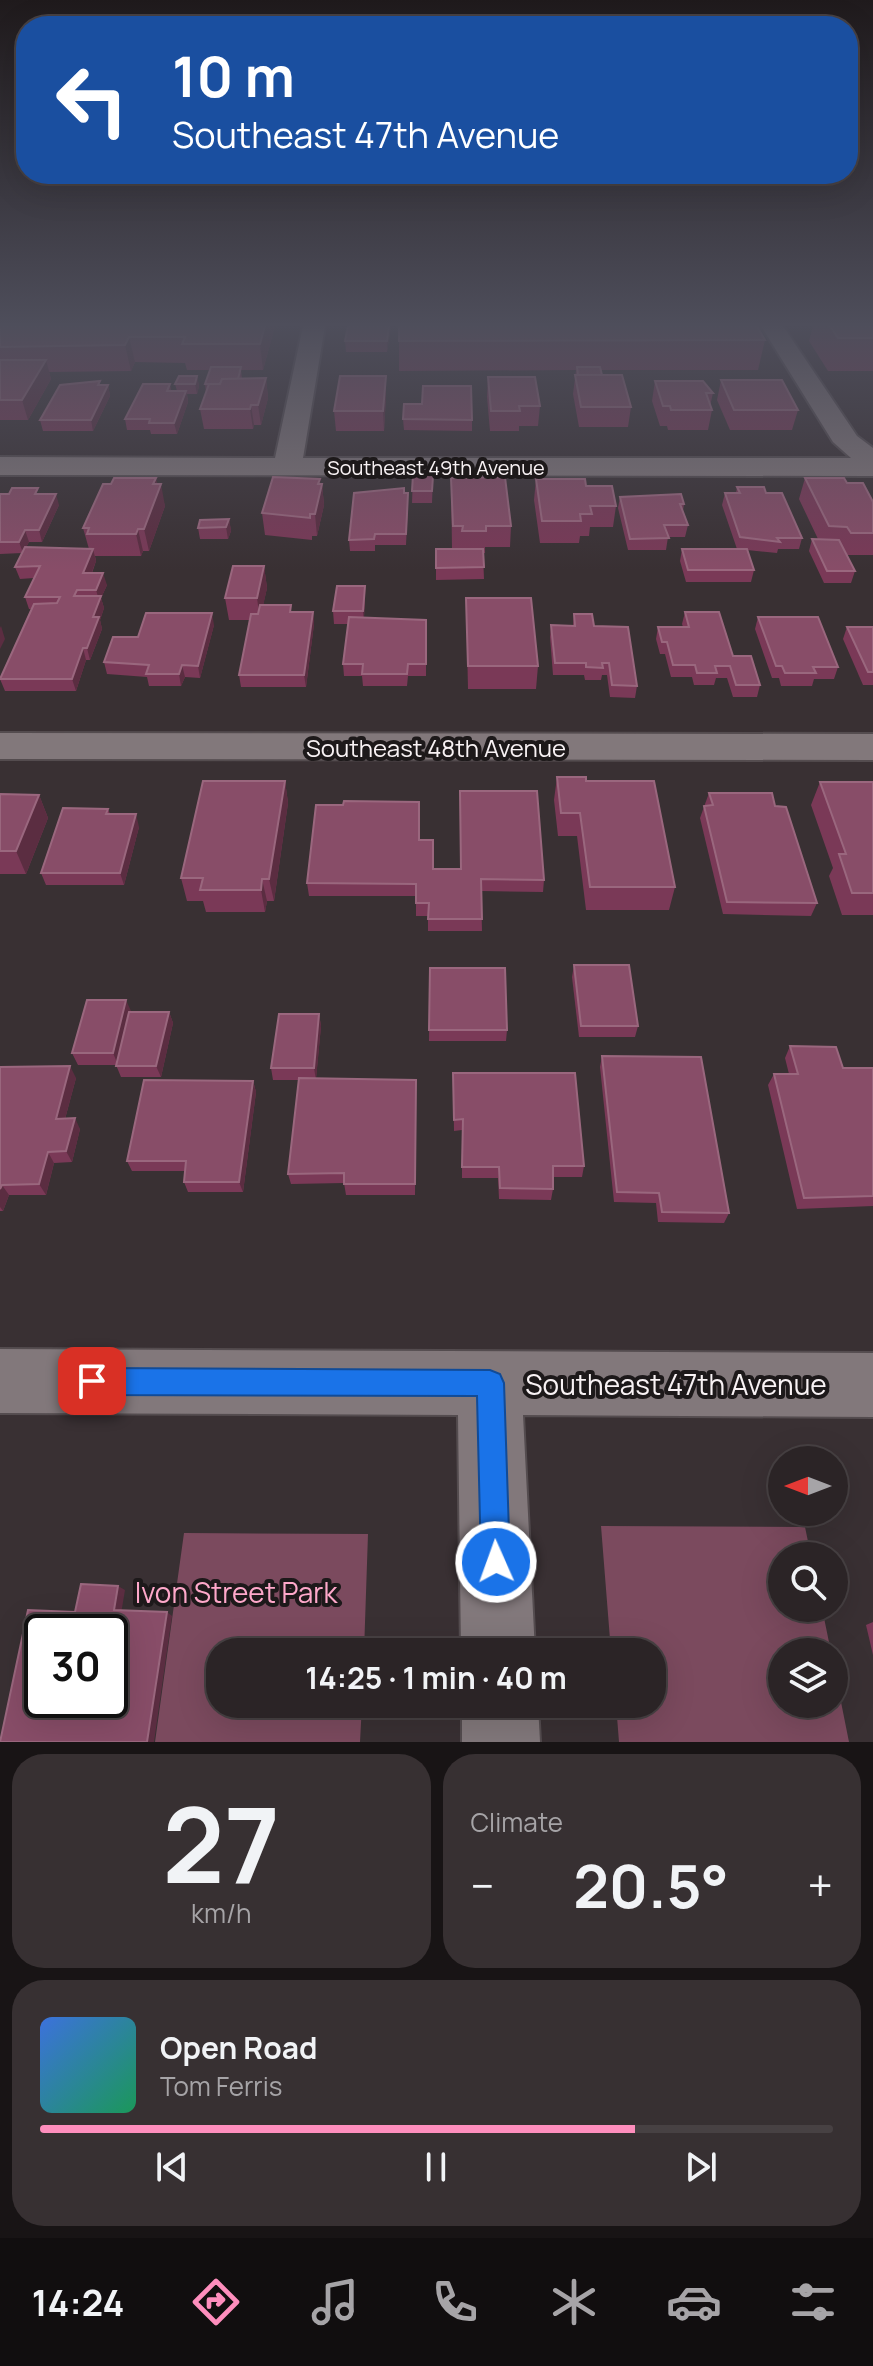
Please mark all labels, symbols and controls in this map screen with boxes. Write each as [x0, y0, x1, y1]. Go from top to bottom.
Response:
text: 10 m [172, 37, 295, 114]
icon: left [40, 48, 144, 152]
text: Southeast 47th Avenue [172, 110, 559, 159]
street label: Southeast 49th Avenue [327, 454, 545, 481]
street label: Southeast 48th Avenue [306, 731, 566, 764]
pin [58, 1347, 126, 1415]
icon: arrive [70, 1359, 114, 1403]
street label: Southeast 47th Avenue [525, 1365, 827, 1403]
north arrow [768, 1446, 848, 1526]
map controls [768, 1446, 848, 1718]
position arrow [454, 1520, 538, 1604]
button: search [768, 1542, 848, 1622]
park label: Ivon Street Park [135, 1573, 338, 1611]
speed limit sign: 30 [24, 1614, 128, 1718]
button: layers [768, 1638, 848, 1718]
text: 14:25 · 1 min · 40 m [305, 1657, 567, 1698]
text: 27 [163, 1772, 280, 1914]
text: Climate [471, 1804, 563, 1840]
text: 20.5° [573, 1844, 729, 1926]
text: − [471, 1855, 494, 1915]
text: + [808, 1855, 833, 1915]
text: km/h [191, 1895, 251, 1931]
text: Open Road [160, 2027, 317, 2068]
text: Tom Ferris [160, 2068, 282, 2104]
icon: previous [150, 2145, 194, 2189]
icon: pause [414, 2145, 458, 2189]
icon: next [679, 2145, 723, 2189]
icon: directions [188, 2274, 244, 2330]
icon: music [307, 2274, 363, 2330]
icon: phone [427, 2274, 483, 2330]
icon: climate [546, 2274, 602, 2330]
icon: car [666, 2274, 722, 2330]
icon: filters [785, 2274, 841, 2330]
text: 14:24 [32, 2278, 124, 2327]

